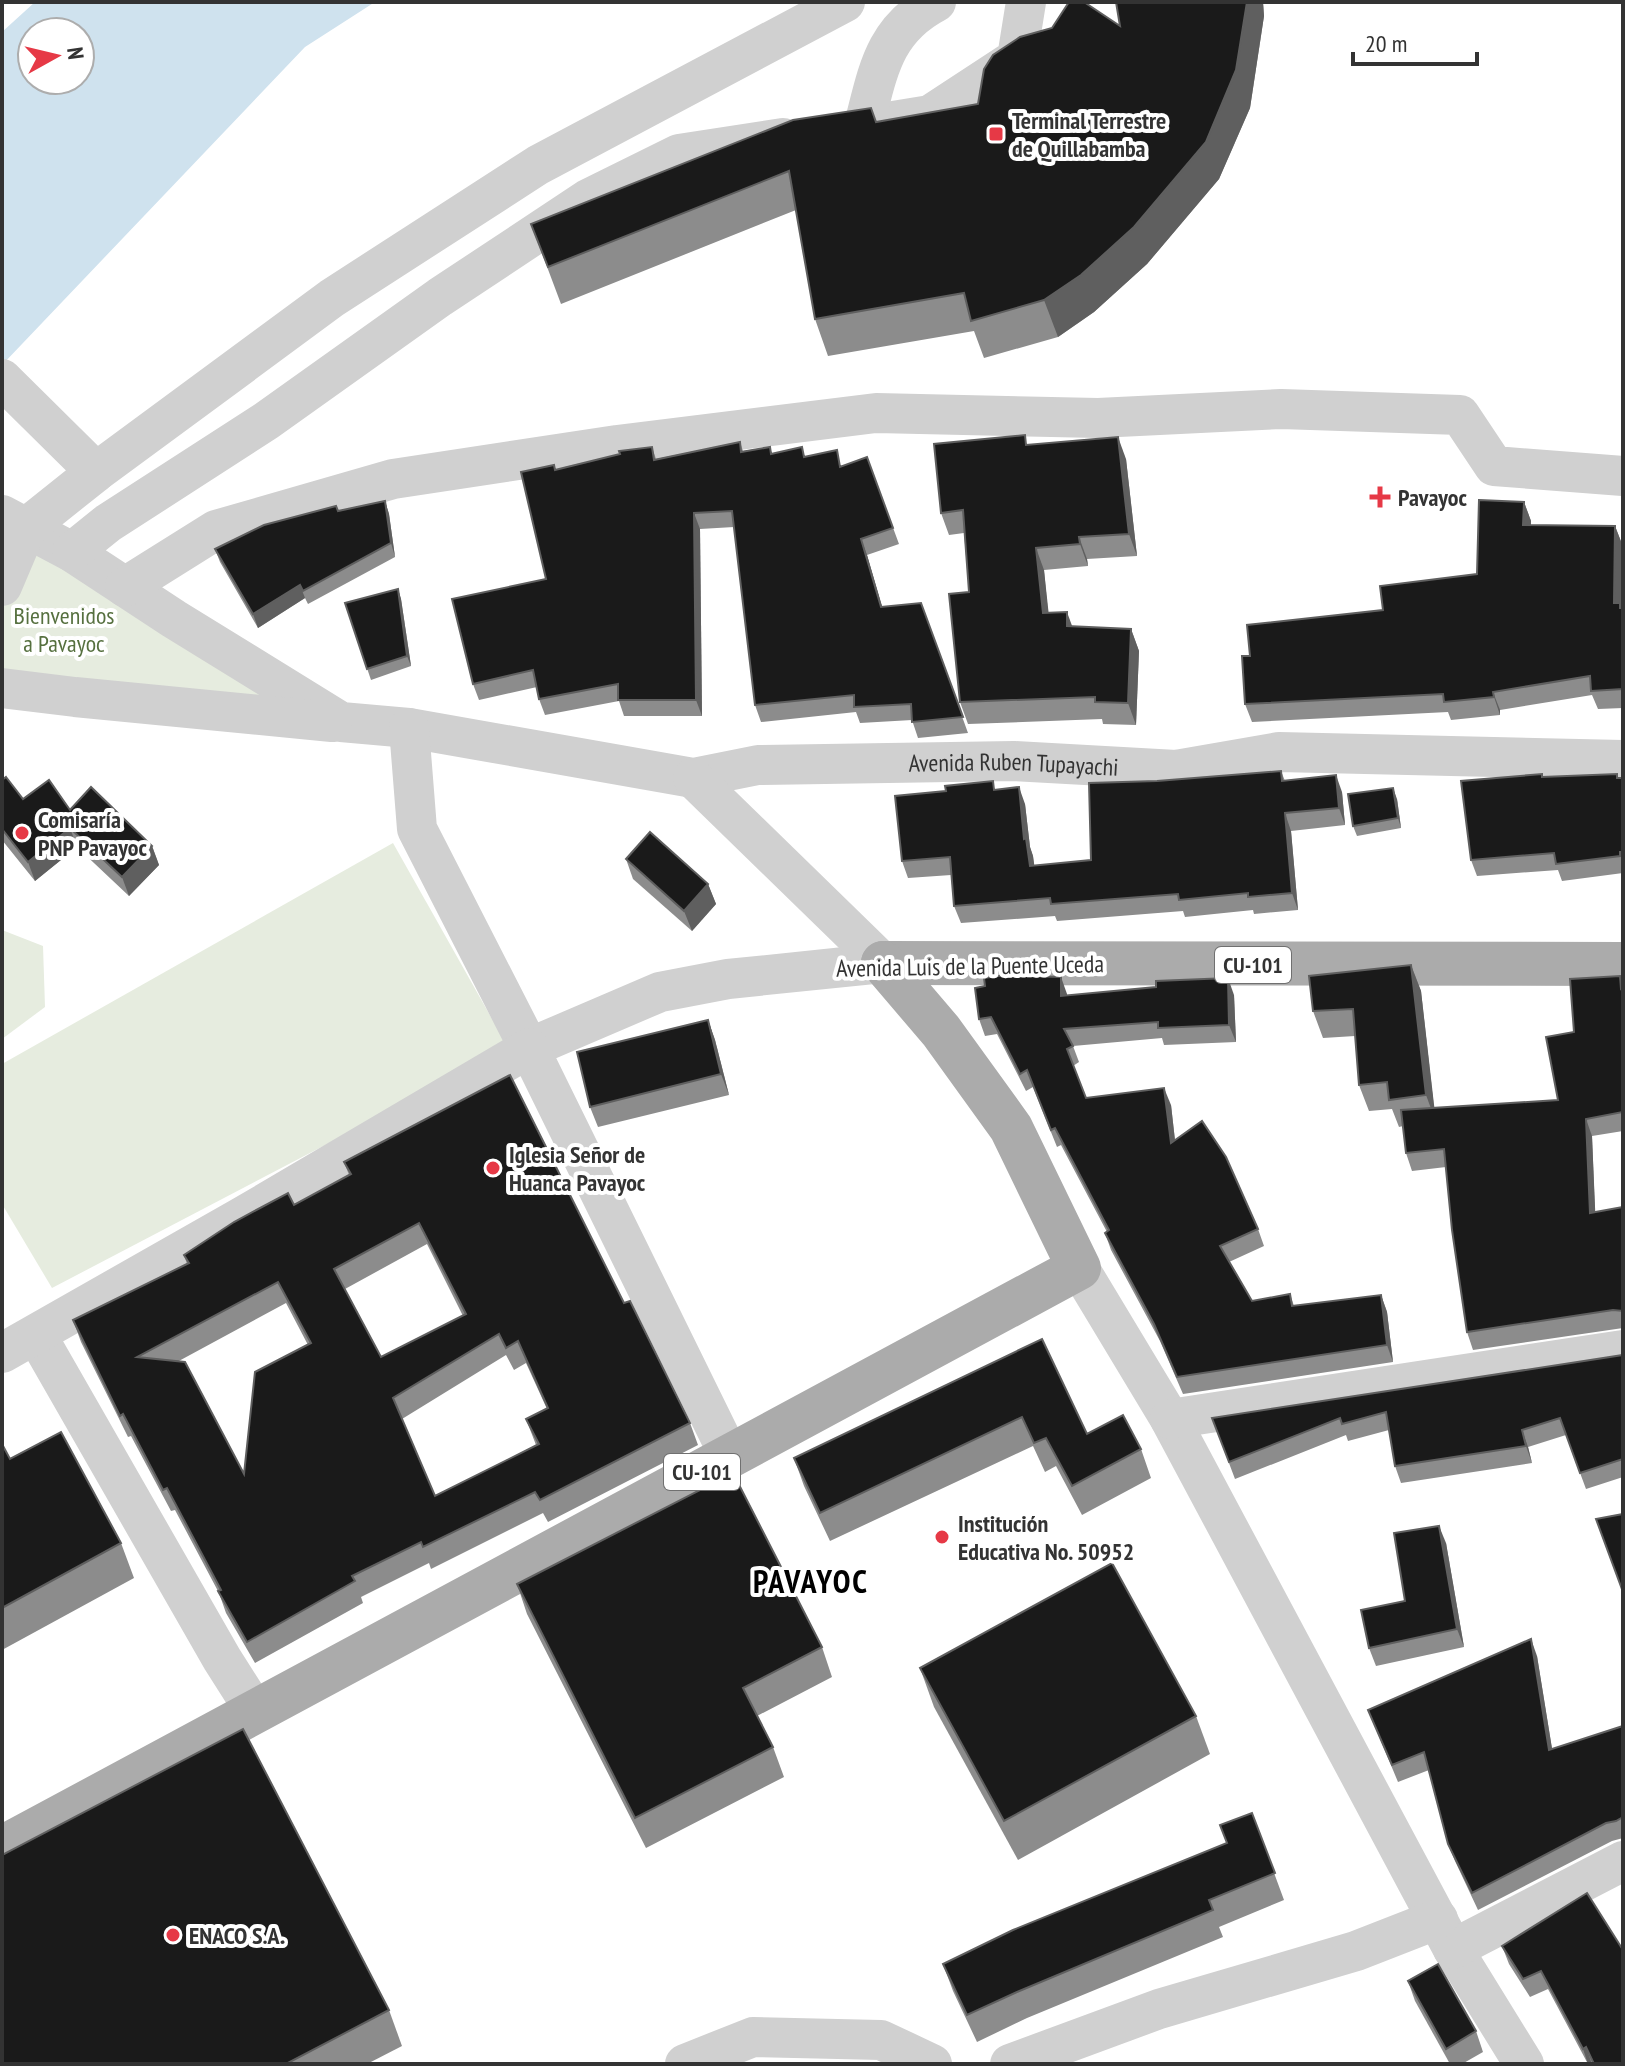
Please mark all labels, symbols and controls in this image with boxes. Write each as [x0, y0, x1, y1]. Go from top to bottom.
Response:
north arrow [16, 16, 96, 96]
scale bar [1353, 16, 1477, 66]
text: 20 m [1365, 28, 1407, 59]
text: N [61, 45, 90, 61]
place label: Terminal Terrestre de Quillabamba [1012, 105, 1166, 164]
marker: Terminal Terrestre de Quillabamba [987, 125, 1005, 143]
place label: Pavayoc [1398, 482, 1467, 513]
marker: Pavayoc [1369, 486, 1391, 508]
park label: Bienvenidos a Pavayoc [14, 600, 114, 659]
street label: Avenida Ruben Tupayachi [908, 745, 1119, 782]
place label: Comisaría PNP Pavayoc [38, 804, 147, 863]
marker: Comisaría PNP Pavayoc [13, 824, 31, 842]
road number: CU-101 [1215, 947, 1291, 983]
street label: Avenida Luis de la Puente Uceda [836, 948, 1104, 984]
place label: Iglesia Señor de Huanca Pavayoc [509, 1139, 646, 1198]
marker: Iglesia Señor de Huanca Pavayoc [484, 1159, 502, 1177]
road number: CU-101 [664, 1454, 740, 1490]
place label: Institución Educativa No. 50952 [958, 1508, 1134, 1567]
marker: Institución Educativa No. 50952 [933, 1528, 951, 1546]
district label: PAVAYOC [753, 1560, 869, 1602]
place label: ENACO S.A. [189, 1920, 285, 1951]
marker: ENACO S.A. [164, 1926, 182, 1944]

